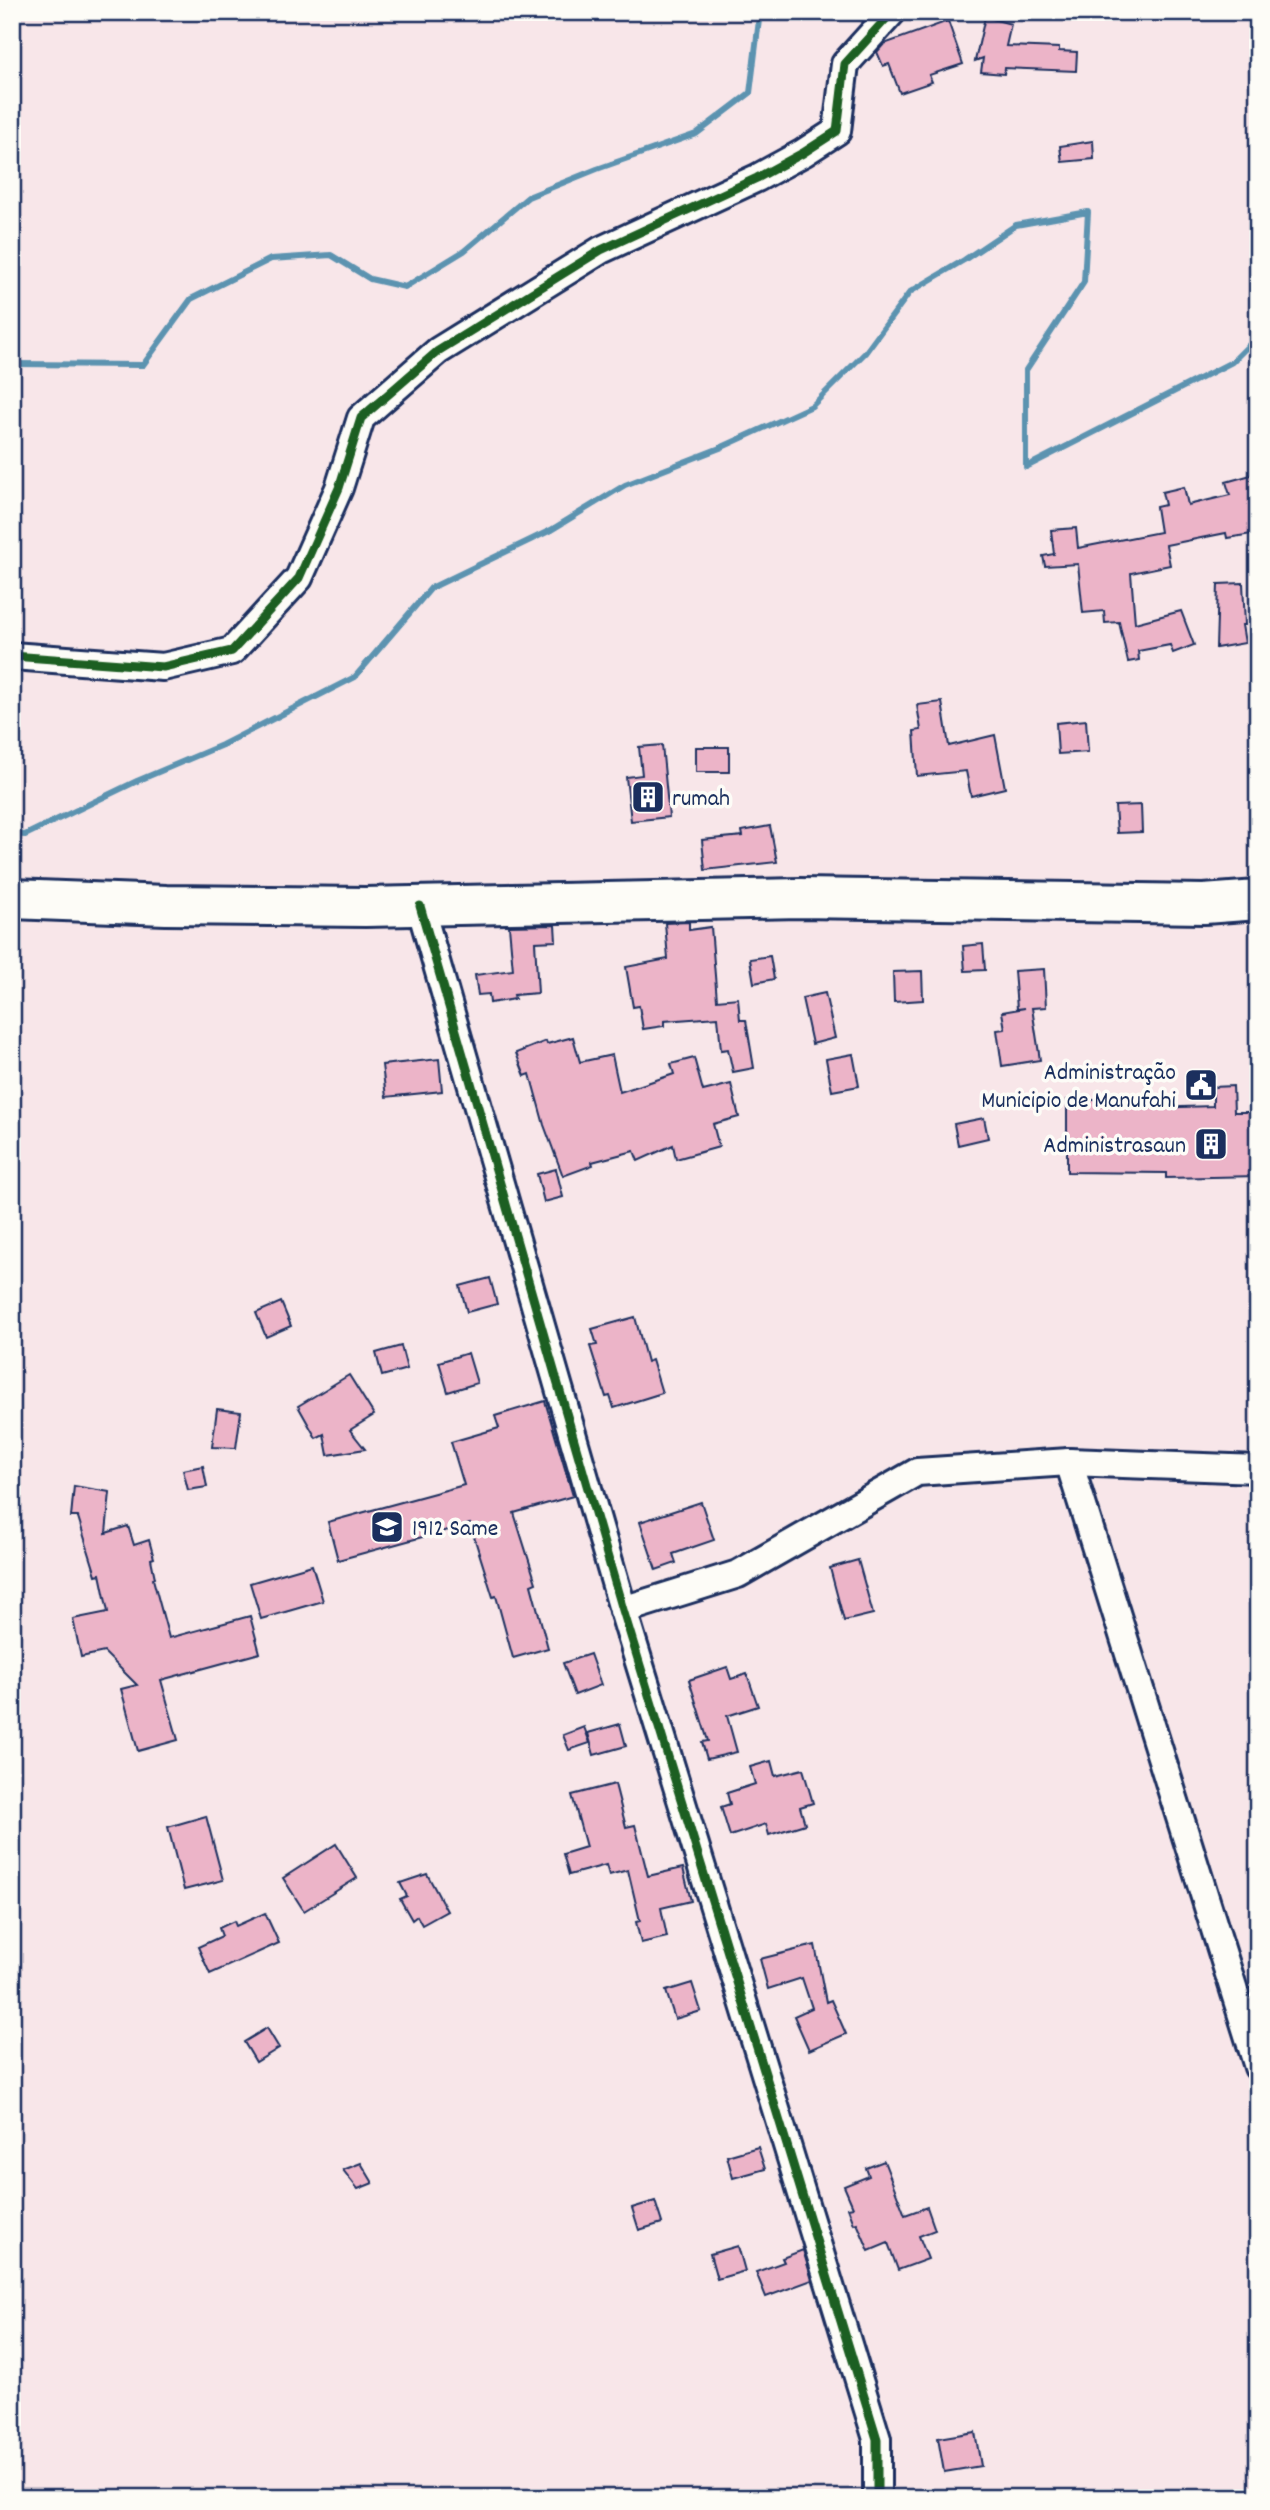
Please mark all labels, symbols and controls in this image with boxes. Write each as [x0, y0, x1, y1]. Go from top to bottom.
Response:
building icon: rumah [629, 778, 667, 816]
place label: rumah [672, 783, 730, 817]
place label: Administração Municipio de Manufahi [981, 1057, 1176, 1119]
public building icon: Administração Municipio de Manufahi [1182, 1066, 1220, 1104]
building icon: Administrasaun [1192, 1125, 1230, 1163]
place label: Administrasaun [1043, 1130, 1186, 1164]
school or university icon: 1912 Same [368, 1508, 406, 1546]
place label: 1912 Same [412, 1513, 498, 1547]

